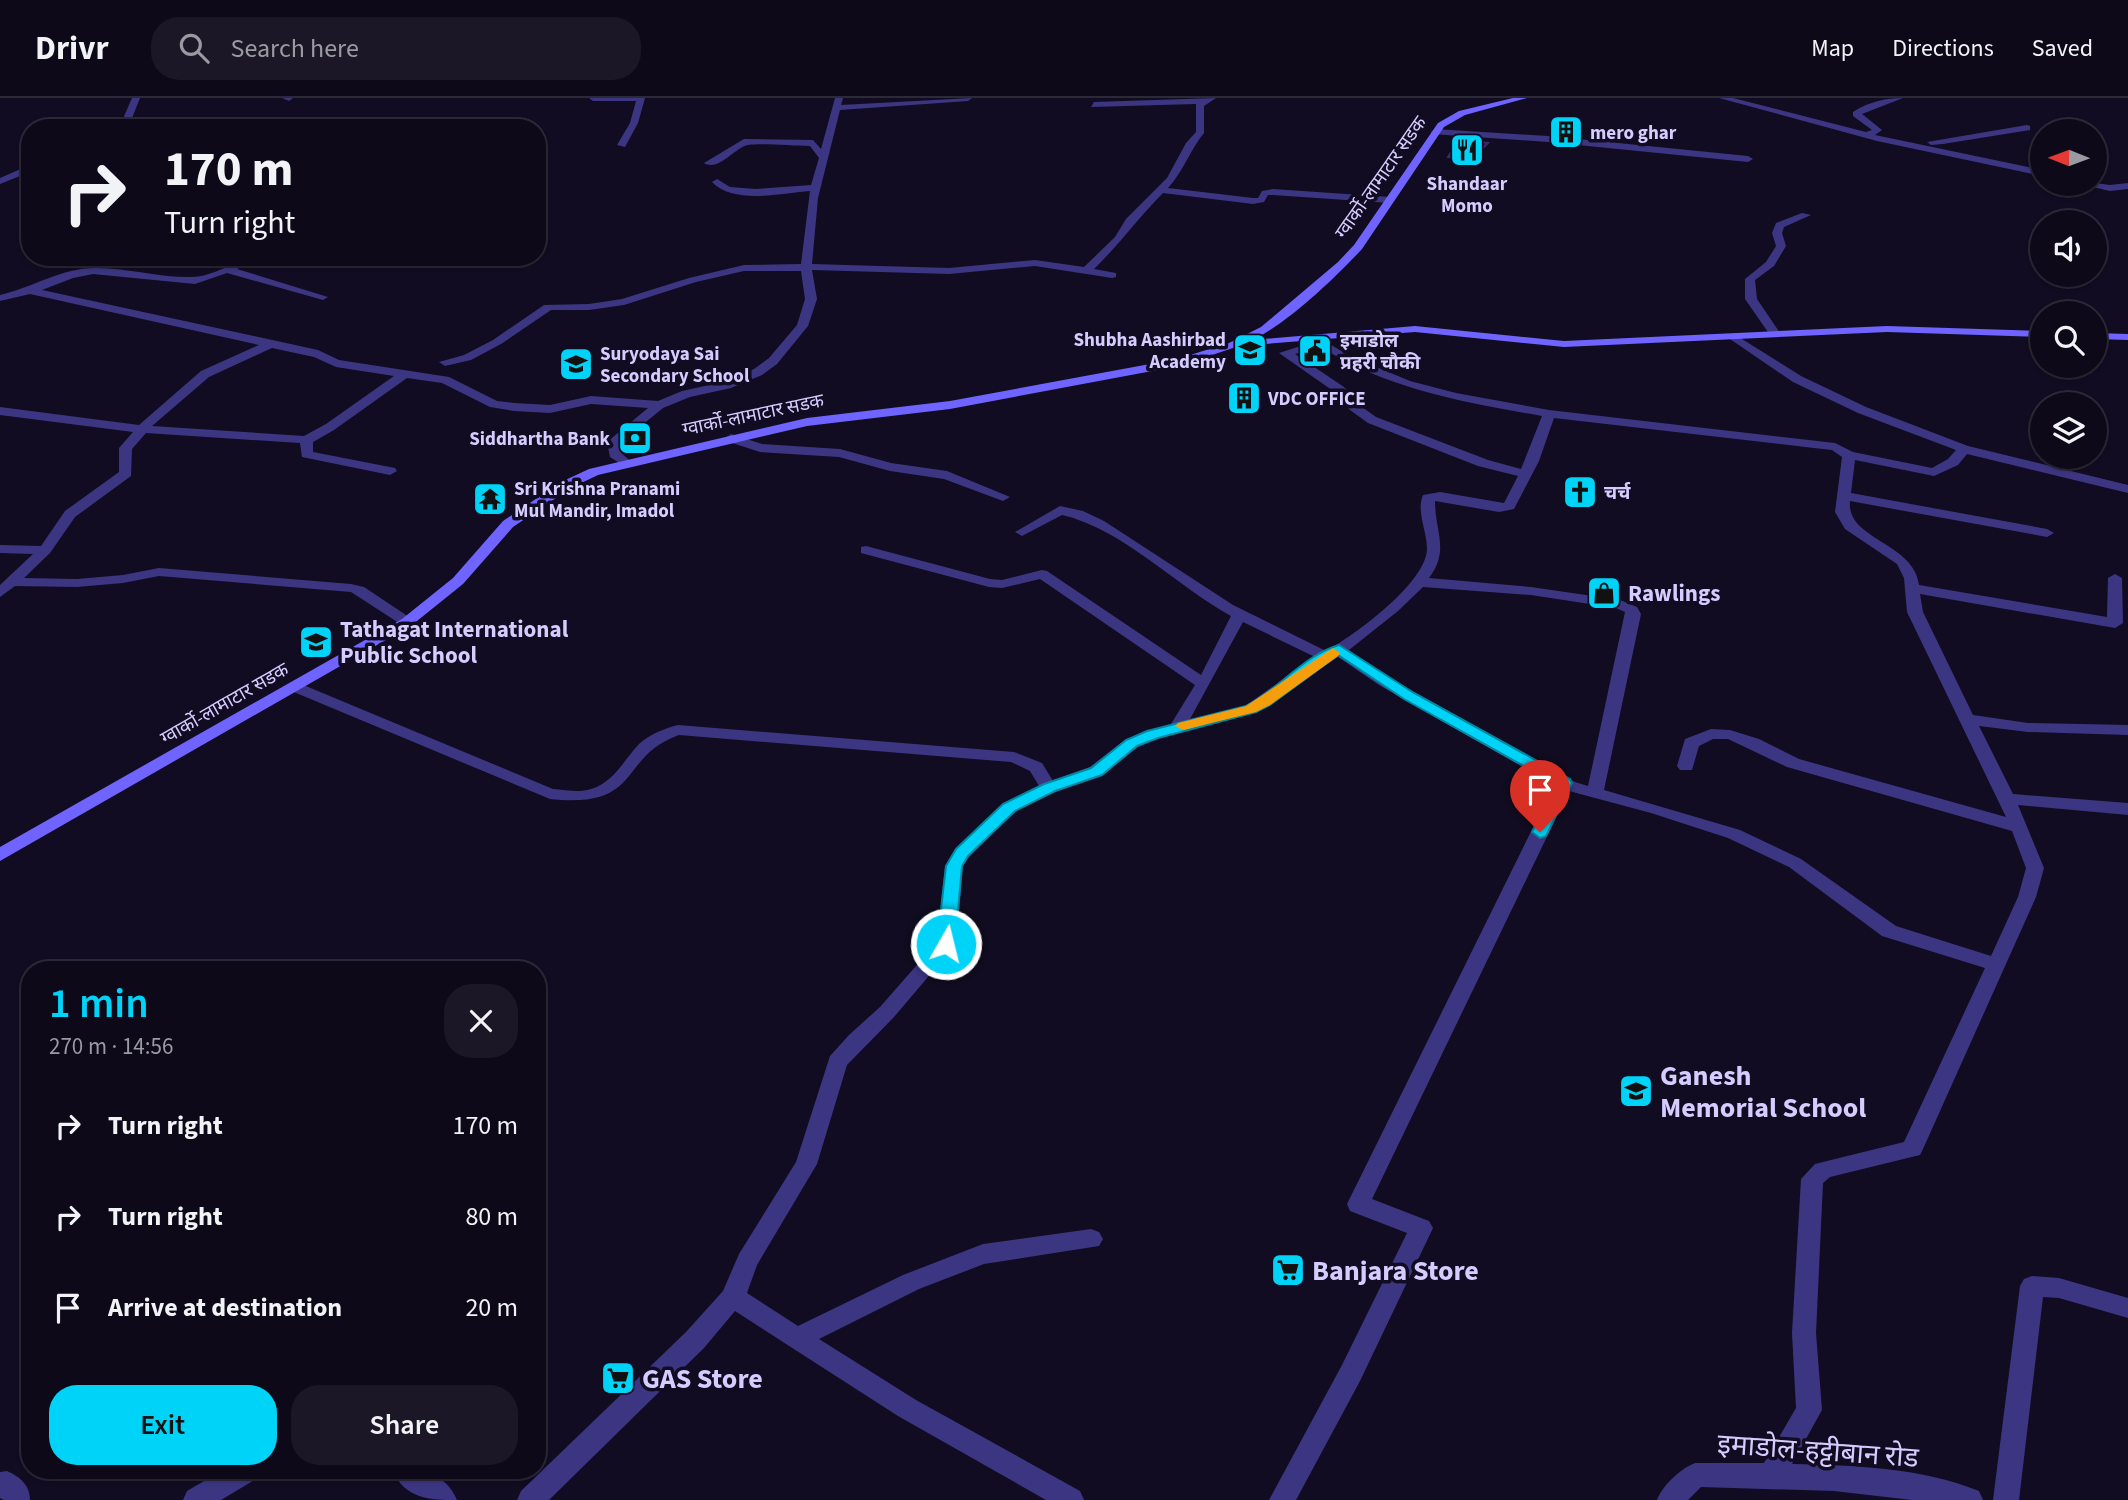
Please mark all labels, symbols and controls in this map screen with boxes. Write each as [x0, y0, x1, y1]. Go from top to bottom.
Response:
search box [151, 17, 641, 80]
text: Drivr [35, 25, 109, 72]
icon: search [175, 29, 213, 67]
text: Search here [231, 30, 359, 67]
text: Map [1811, 31, 1854, 66]
text: Directions [1892, 31, 1994, 66]
text: Saved [2032, 31, 2093, 66]
street label: ग्वार्को-लामाटार सडक [1329, 111, 1434, 245]
building icon: mero ghar [1547, 113, 1585, 151]
north arrow [2030, 119, 2107, 196]
map controls [2030, 119, 2107, 469]
place label: mero ghar [1590, 120, 1677, 147]
restaurant icon: Shandaar Momo [1448, 131, 1486, 169]
text: 170 m [164, 135, 293, 205]
icon: right [49, 147, 140, 238]
place label: Shandaar Momo [1427, 171, 1508, 220]
text: Turn right [164, 200, 295, 246]
button: sound [2030, 210, 2107, 287]
button: search [2030, 301, 2107, 378]
place label: Shubha Aashirbad Academy [1073, 327, 1226, 376]
place label: इमाडोल प्रहरी चौकी [1340, 328, 1421, 377]
school or university icon: Shubha Aashirbad Academy [1231, 331, 1269, 369]
public building icon: इमाडोल प्रहरी चौकी [1296, 332, 1334, 370]
place label: Suryodaya Sai Secondary School [600, 341, 750, 390]
school or university icon: Suryodaya Sai Secondary School [557, 345, 595, 383]
building icon: VDC OFFICE [1225, 379, 1263, 417]
place label: VDC OFFICE [1267, 386, 1366, 413]
street label: ग्वार्को-लामाटार सडक [680, 387, 827, 444]
button: layers [2030, 392, 2107, 469]
bank icon: Siddhartha Bank [616, 419, 654, 457]
place label: Siddhartha Bank [469, 426, 611, 453]
church icon: चर्च [1561, 473, 1599, 511]
place label: Sri Krishna Pranami Mul Mandir, Imadol [514, 476, 680, 525]
temple icon: Sri Krishna Pranami Mul Mandir, Imadol [471, 480, 509, 518]
place label: चर्च [1604, 480, 1631, 507]
shop icon: Rawlings [1585, 574, 1623, 612]
place label: Rawlings [1628, 577, 1720, 610]
place label: Tathagat International Public School [340, 613, 569, 672]
school or university icon: Tathagat International Public School [297, 623, 335, 661]
street label: ग्वार्को-लामाटार सडक [156, 656, 294, 752]
pin [1510, 760, 1570, 832]
icon: arrive [1521, 771, 1559, 809]
position arrow [909, 907, 983, 981]
text: 1 min [49, 974, 149, 1034]
button: close [444, 984, 518, 1058]
text: 270 m · 14:56 [49, 1030, 173, 1063]
place label: Ganesh Memorial School [1660, 1056, 1866, 1128]
school or university icon: Ganesh Memorial School [1617, 1072, 1655, 1110]
icon: right [49, 1107, 87, 1145]
text: Turn right [108, 1107, 223, 1144]
text: 170 m [452, 1107, 518, 1144]
icon: right [49, 1198, 87, 1236]
text: Turn right [108, 1198, 223, 1235]
text: 80 m [465, 1198, 518, 1235]
supermarket icon: Banjara Store [1269, 1251, 1307, 1289]
place label: Banjara Store [1312, 1251, 1479, 1291]
icon: arrive [49, 1289, 87, 1327]
text: Arrive at destination [108, 1289, 342, 1326]
text: 20 m [465, 1289, 518, 1326]
supermarket icon: GAS Store [599, 1359, 637, 1397]
place label: GAS Store [642, 1359, 763, 1399]
button: Exit [49, 1385, 277, 1465]
button: Share [291, 1385, 518, 1465]
street label: इमाडोल-हट्टीबान रोड [1716, 1424, 1921, 1478]

